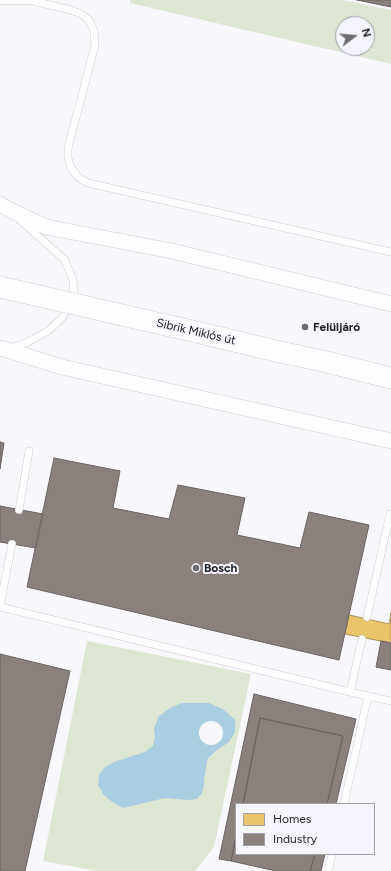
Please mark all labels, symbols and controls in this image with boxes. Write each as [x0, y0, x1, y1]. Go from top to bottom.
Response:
north arrow [335, 16, 375, 56]
text: N [359, 27, 373, 39]
street label: Sibrik Miklós út [155, 316, 237, 348]
place label: Felüljáró [313, 320, 360, 334]
marker: Felüljáró [300, 322, 310, 332]
place label: Bosch [204, 561, 237, 575]
marker: Bosch [191, 563, 201, 573]
legend [235, 803, 375, 855]
text: Homes [273, 812, 311, 826]
text: Industry [273, 832, 317, 846]

